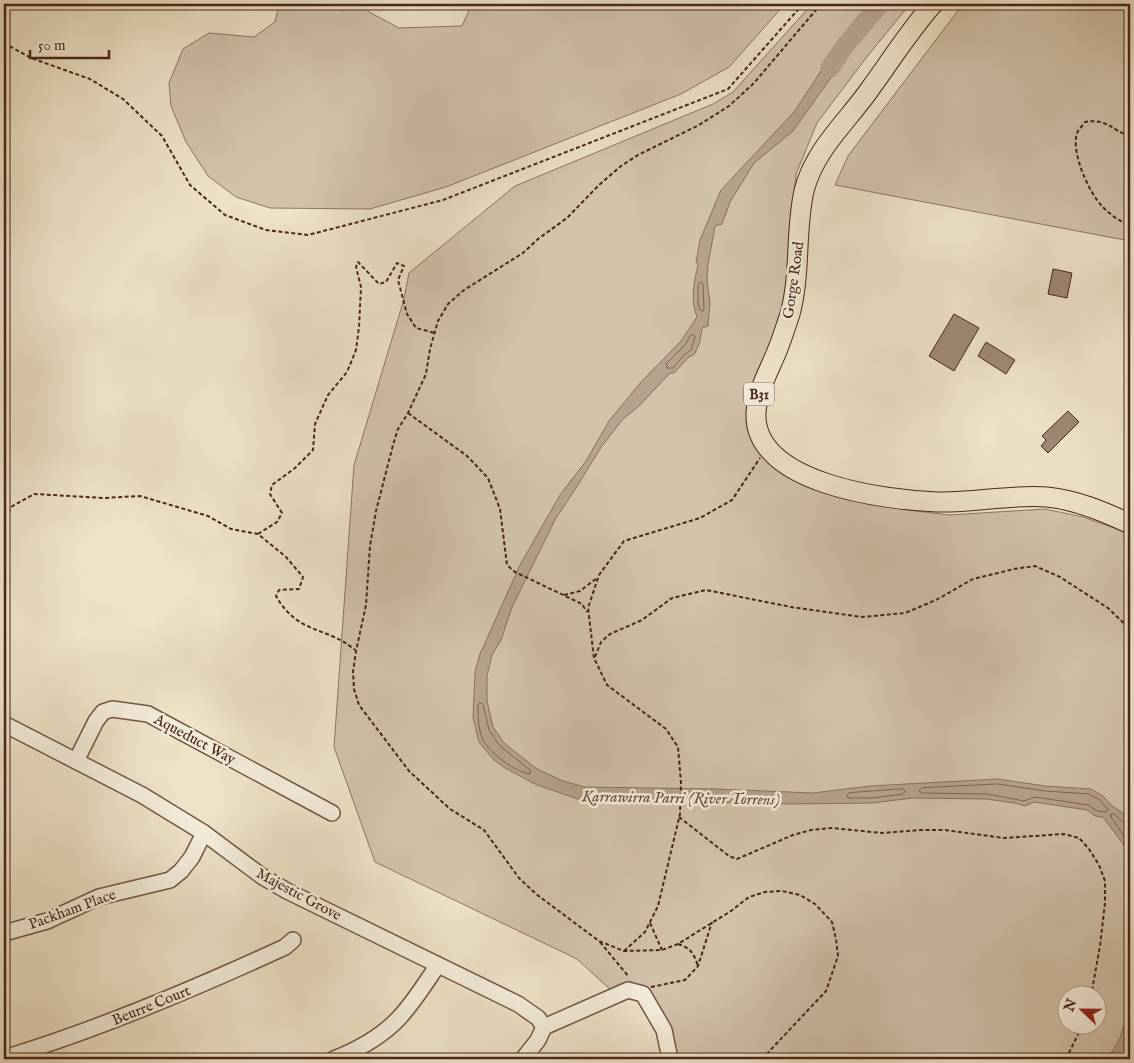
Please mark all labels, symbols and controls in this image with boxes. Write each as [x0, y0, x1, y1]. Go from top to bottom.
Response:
scale bar [30, 28, 109, 60]
text: 50 m [38, 36, 66, 55]
street label: Gorge Road [779, 239, 808, 320]
road number: B31 [744, 382, 774, 406]
street label: Aqueduct Way [150, 709, 239, 769]
water label: Karrawirra Parri (River Torrens) [581, 787, 780, 811]
street label: Majestic Grove [253, 864, 345, 925]
street label: Packham Place [26, 885, 118, 934]
street label: Beurre Court [109, 981, 193, 1030]
north arrow [1056, 986, 1106, 1036]
text: N [1060, 997, 1081, 1015]

